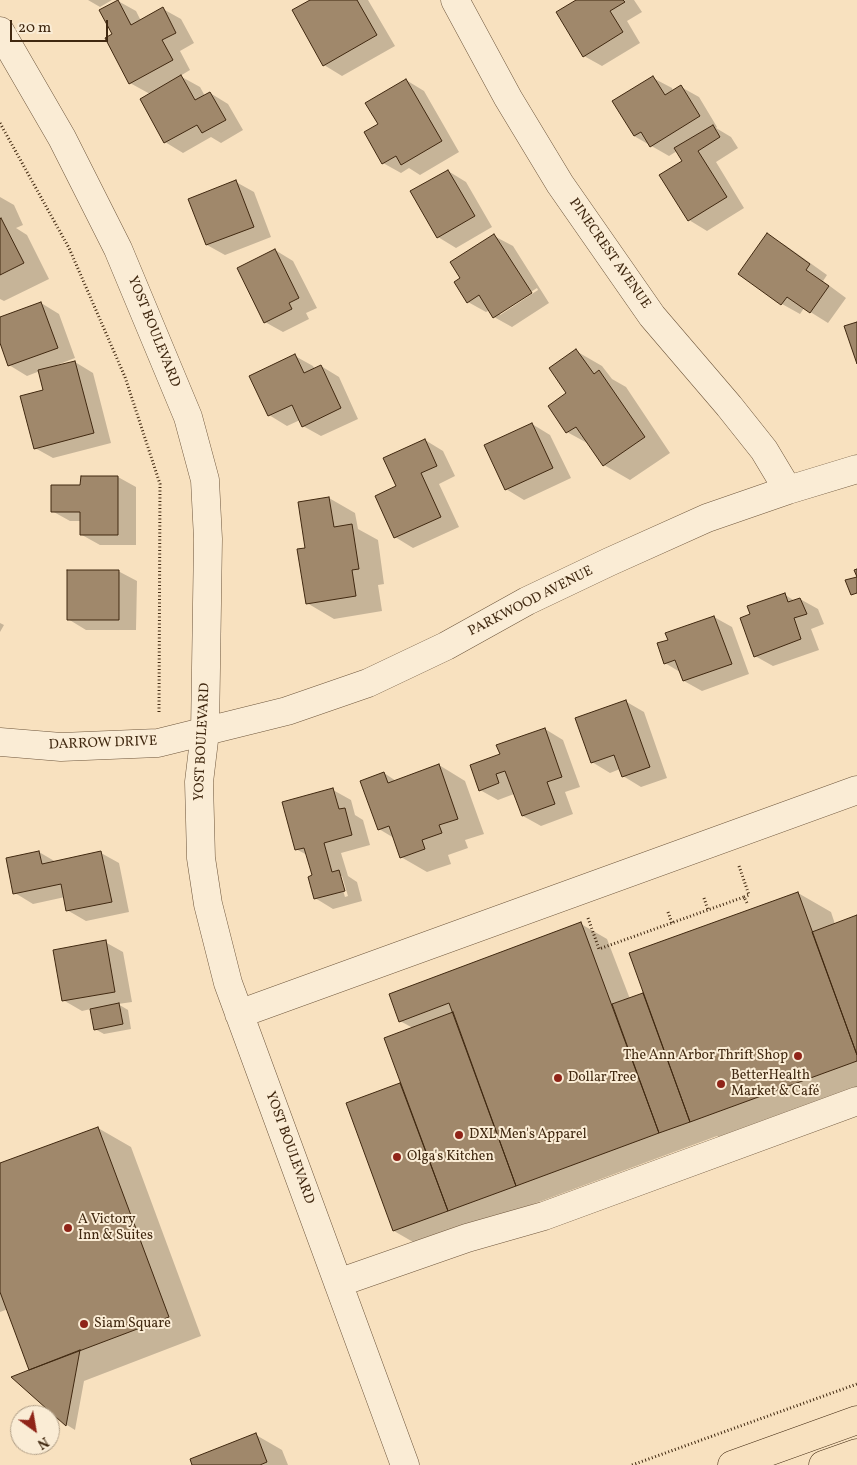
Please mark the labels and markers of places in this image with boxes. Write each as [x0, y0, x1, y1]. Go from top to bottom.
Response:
place label: The Ann Arbor Thrift Shop [623, 1048, 788, 1064]
marker: The Ann Arbor Thrift Shop [792, 1050, 804, 1062]
place label: BetterHealth Market & Café [731, 1068, 819, 1100]
place label: Dollar Tree [568, 1070, 636, 1086]
marker: Dollar Tree [552, 1072, 564, 1084]
marker: BetterHealth Market & Café [715, 1078, 727, 1090]
place label: DXL Men's Apparel [469, 1127, 587, 1143]
marker: DXL Men's Apparel [453, 1129, 465, 1141]
place label: Olga's Kitchen [407, 1149, 494, 1165]
marker: Olga's Kitchen [391, 1151, 403, 1163]
place label: A Victory Inn & Suites [78, 1212, 153, 1244]
marker: A Victory Inn & Suites [62, 1222, 74, 1234]
place label: Siam Square [94, 1316, 171, 1332]
marker: Siam Square [78, 1318, 90, 1330]

